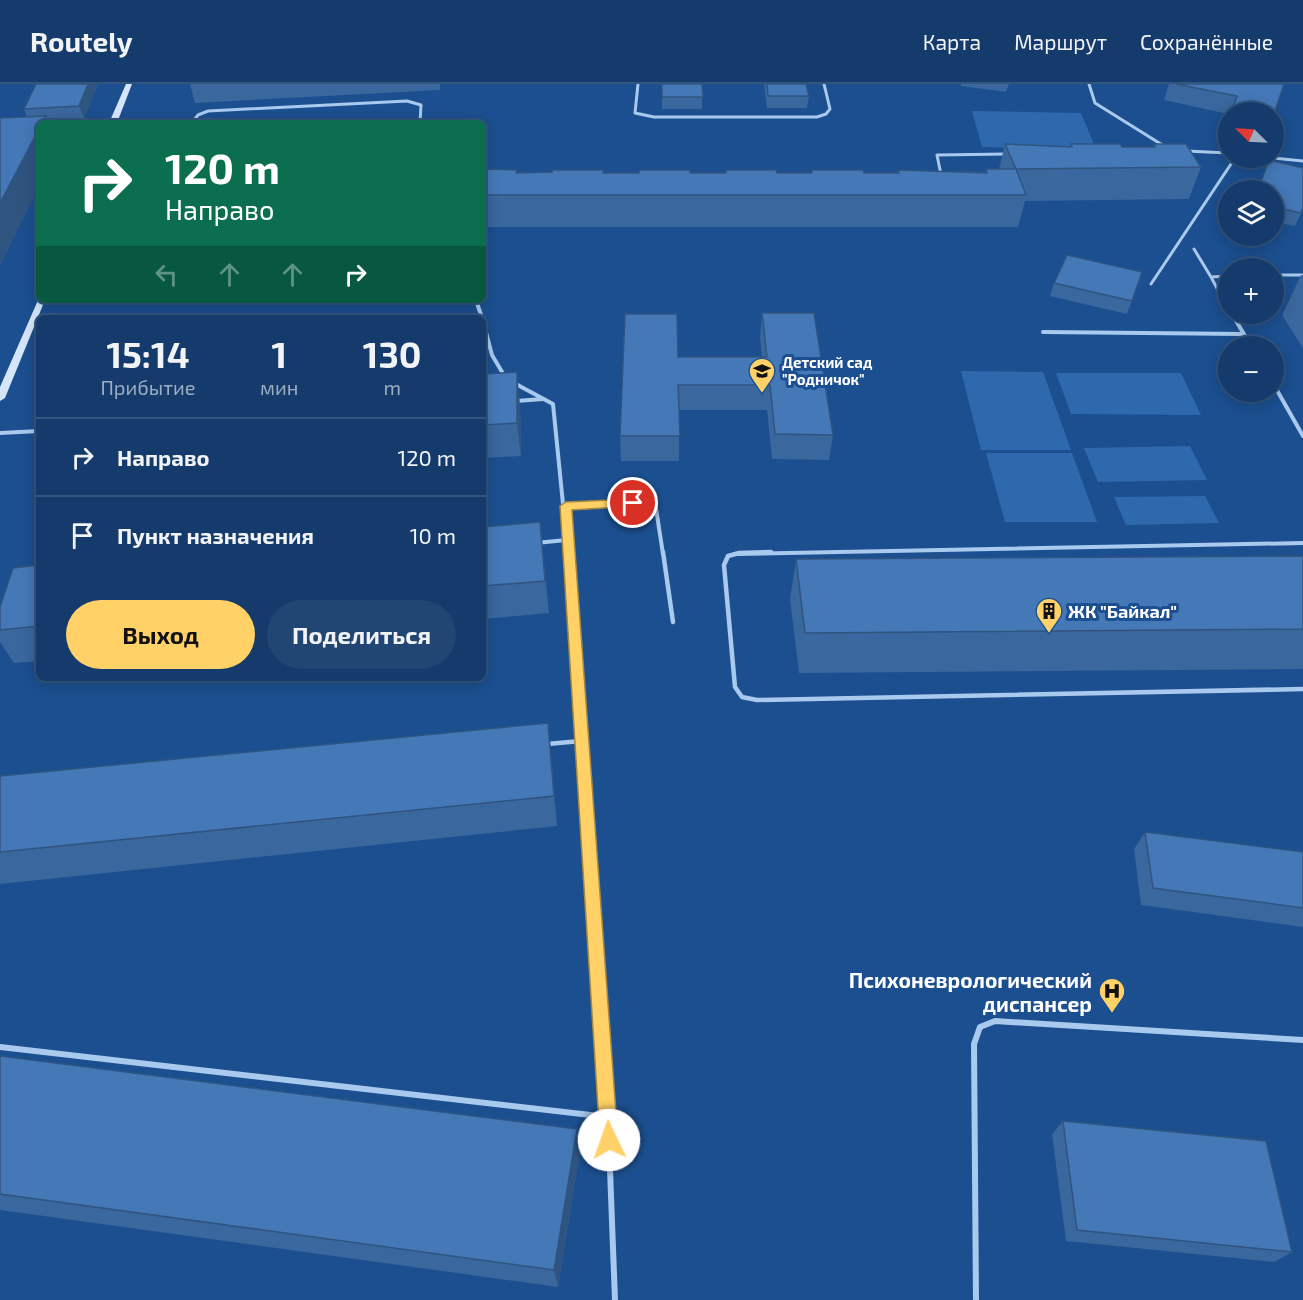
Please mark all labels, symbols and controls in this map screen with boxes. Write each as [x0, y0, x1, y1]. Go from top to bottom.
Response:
text: Routely [30, 24, 133, 58]
text: Карта [923, 29, 981, 54]
text: Маршрут [1014, 29, 1107, 54]
text: Сохранённые [1140, 29, 1273, 54]
north arrow [1218, 102, 1284, 168]
map controls [1218, 102, 1284, 402]
text: 120 m [165, 142, 280, 192]
icon: right [66, 144, 144, 222]
button: layers [1218, 180, 1284, 246]
text: Направо [165, 193, 274, 225]
icon: left [150, 258, 183, 291]
icon: ahead [213, 258, 246, 291]
icon: ahead [276, 258, 309, 291]
icon: right [339, 258, 372, 291]
button: + [1218, 258, 1284, 324]
text: 15:14 [106, 332, 190, 375]
text: 1 [271, 332, 287, 375]
text: 130 [363, 332, 422, 375]
button: − [1218, 336, 1284, 402]
place label: Детский сад "Родничок" [782, 353, 873, 388]
school or university icon: Детский сад "Родничок" [747, 356, 777, 394]
text: Прибытие [100, 375, 196, 399]
text: мин [260, 375, 298, 399]
text: m [383, 375, 401, 399]
icon: right [66, 441, 99, 474]
text: Направо [117, 444, 210, 470]
text: 120 m [397, 444, 456, 470]
pin [607, 477, 658, 528]
icon: arrive [616, 486, 649, 519]
icon: arrive [66, 519, 99, 552]
text: Пункт назначения [117, 522, 314, 548]
text: 10 m [410, 522, 456, 548]
building icon: ЖК "Байкал" [1034, 596, 1064, 634]
button: Выход [66, 600, 255, 669]
button: Поделиться [267, 600, 456, 669]
place label: ЖК "Байкал" [1068, 600, 1177, 622]
place label: Психоневрологический диспансер [849, 967, 1092, 1016]
hospital icon: Психоневрологический диспансер [1097, 976, 1127, 1014]
position arrow [577, 1108, 641, 1172]

